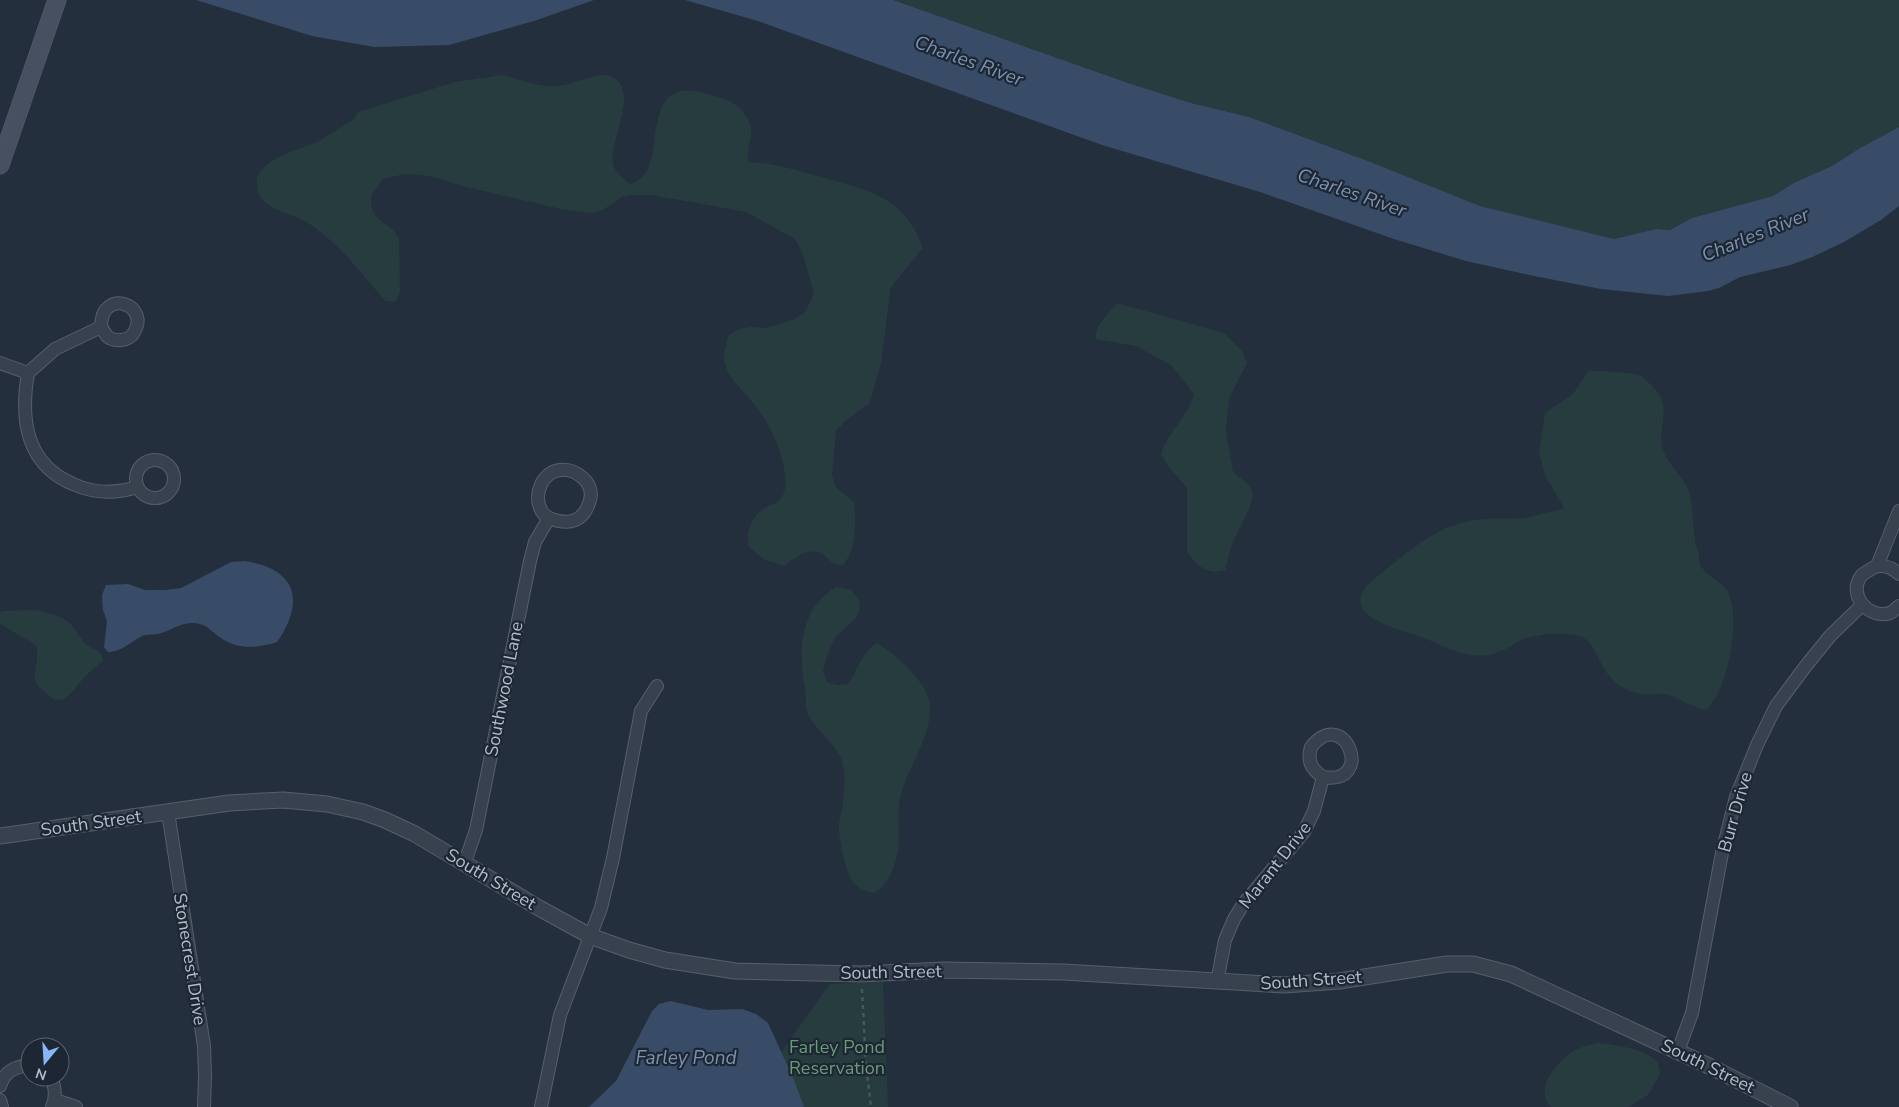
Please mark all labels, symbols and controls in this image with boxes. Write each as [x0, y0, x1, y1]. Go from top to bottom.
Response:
water label: Charles River [911, 29, 1028, 93]
water label: Charles River [1294, 162, 1411, 224]
water label: Charles River [1698, 201, 1814, 268]
street label: Southwood Lane [479, 620, 529, 758]
street label: Burr Drive [1712, 769, 1758, 855]
street label: South Street [39, 804, 144, 842]
street label: Marant Drive [1233, 816, 1317, 914]
street label: South Street [441, 843, 541, 916]
street label: Stonecrest Drive [168, 891, 212, 1027]
street label: South Street [840, 959, 943, 985]
street label: South Street [1260, 964, 1363, 996]
street label: South Street [1657, 1033, 1759, 1099]
park label: Farley Pond Reservation [789, 1035, 885, 1080]
north arrow [20, 1037, 70, 1087]
water label: Farley Pond [635, 1045, 737, 1071]
text: N [33, 1063, 49, 1085]

